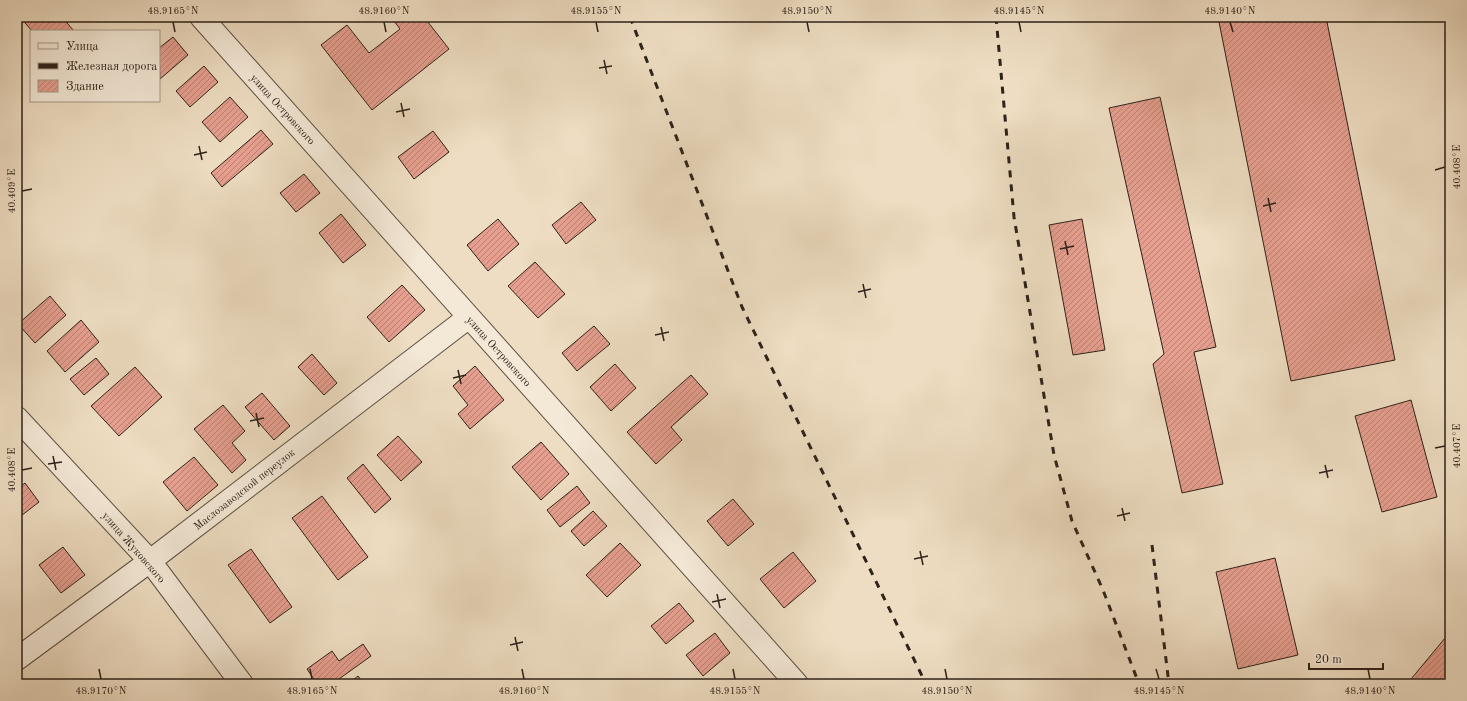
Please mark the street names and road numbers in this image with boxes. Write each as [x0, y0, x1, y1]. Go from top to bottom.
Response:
street label: улица Островского [247, 73, 316, 147]
street label: улица Островского [463, 315, 532, 389]
street label: Маслозаводской переулок [192, 447, 298, 533]
street label: улица Жуковского [99, 510, 166, 586]

